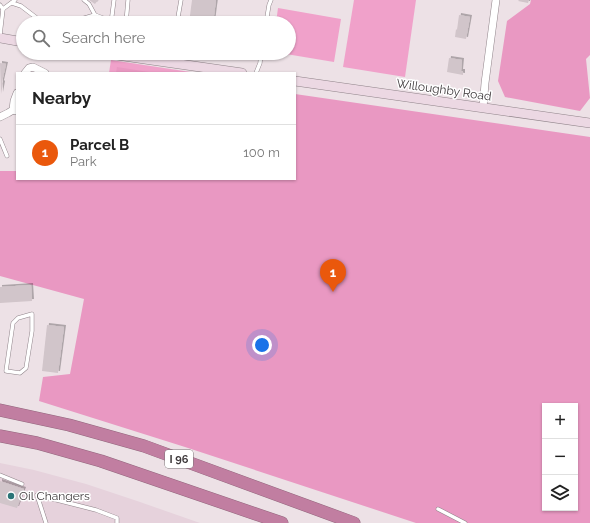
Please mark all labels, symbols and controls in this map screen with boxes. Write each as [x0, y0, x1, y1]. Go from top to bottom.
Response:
search box [16, 16, 296, 60]
icon: search [30, 27, 52, 49]
text: Search here [62, 29, 145, 47]
street label: Willoughby Road [396, 76, 492, 104]
text: Nearby [32, 88, 91, 108]
text: Parcel B [70, 136, 129, 154]
text: 1 [42, 145, 48, 160]
text: 100 m [243, 145, 280, 160]
text: Park [70, 154, 97, 169]
pin: 1 [320, 259, 346, 292]
your location [252, 335, 272, 355]
map controls [542, 403, 578, 511]
button: + [542, 403, 578, 439]
button: − [542, 439, 578, 475]
road number: I 96 [165, 450, 193, 468]
button: layers [542, 475, 578, 511]
place label: Oil Changers [19, 489, 90, 503]
marker: Oil Changers [6, 491, 16, 501]

